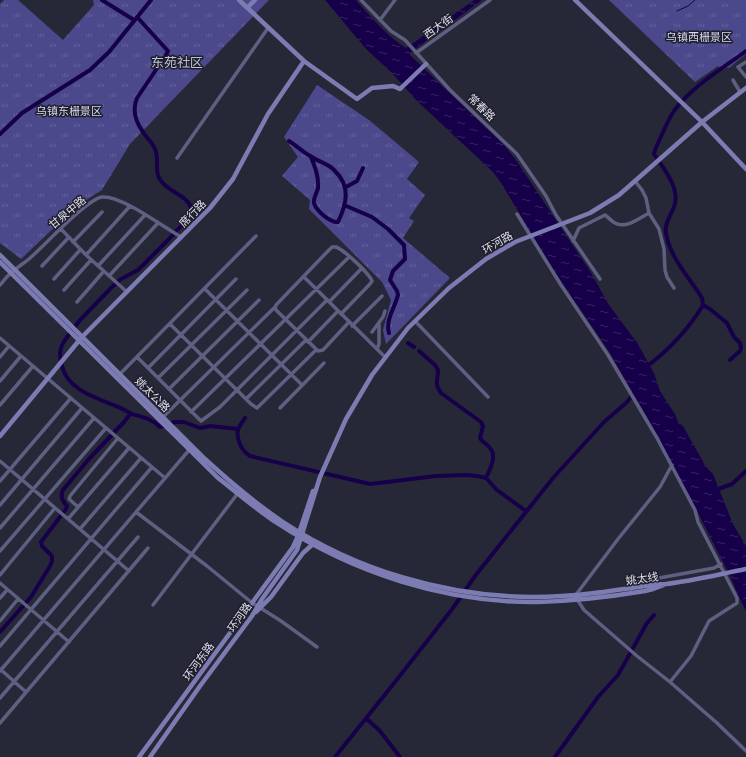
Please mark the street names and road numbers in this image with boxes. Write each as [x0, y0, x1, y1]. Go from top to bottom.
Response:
street label: 西大街 [420, 10, 456, 42]
street label: 常春路 [465, 90, 499, 124]
street label: 甘泉中路 [45, 192, 89, 232]
street label: 席行路 [175, 196, 209, 230]
street label: 环河路 [479, 227, 515, 257]
street label: 姚太公路 [132, 373, 174, 415]
street label: 姚太线 [625, 568, 659, 588]
street label: 环河路 [223, 599, 255, 635]
street label: 环河东路 [179, 639, 217, 683]

